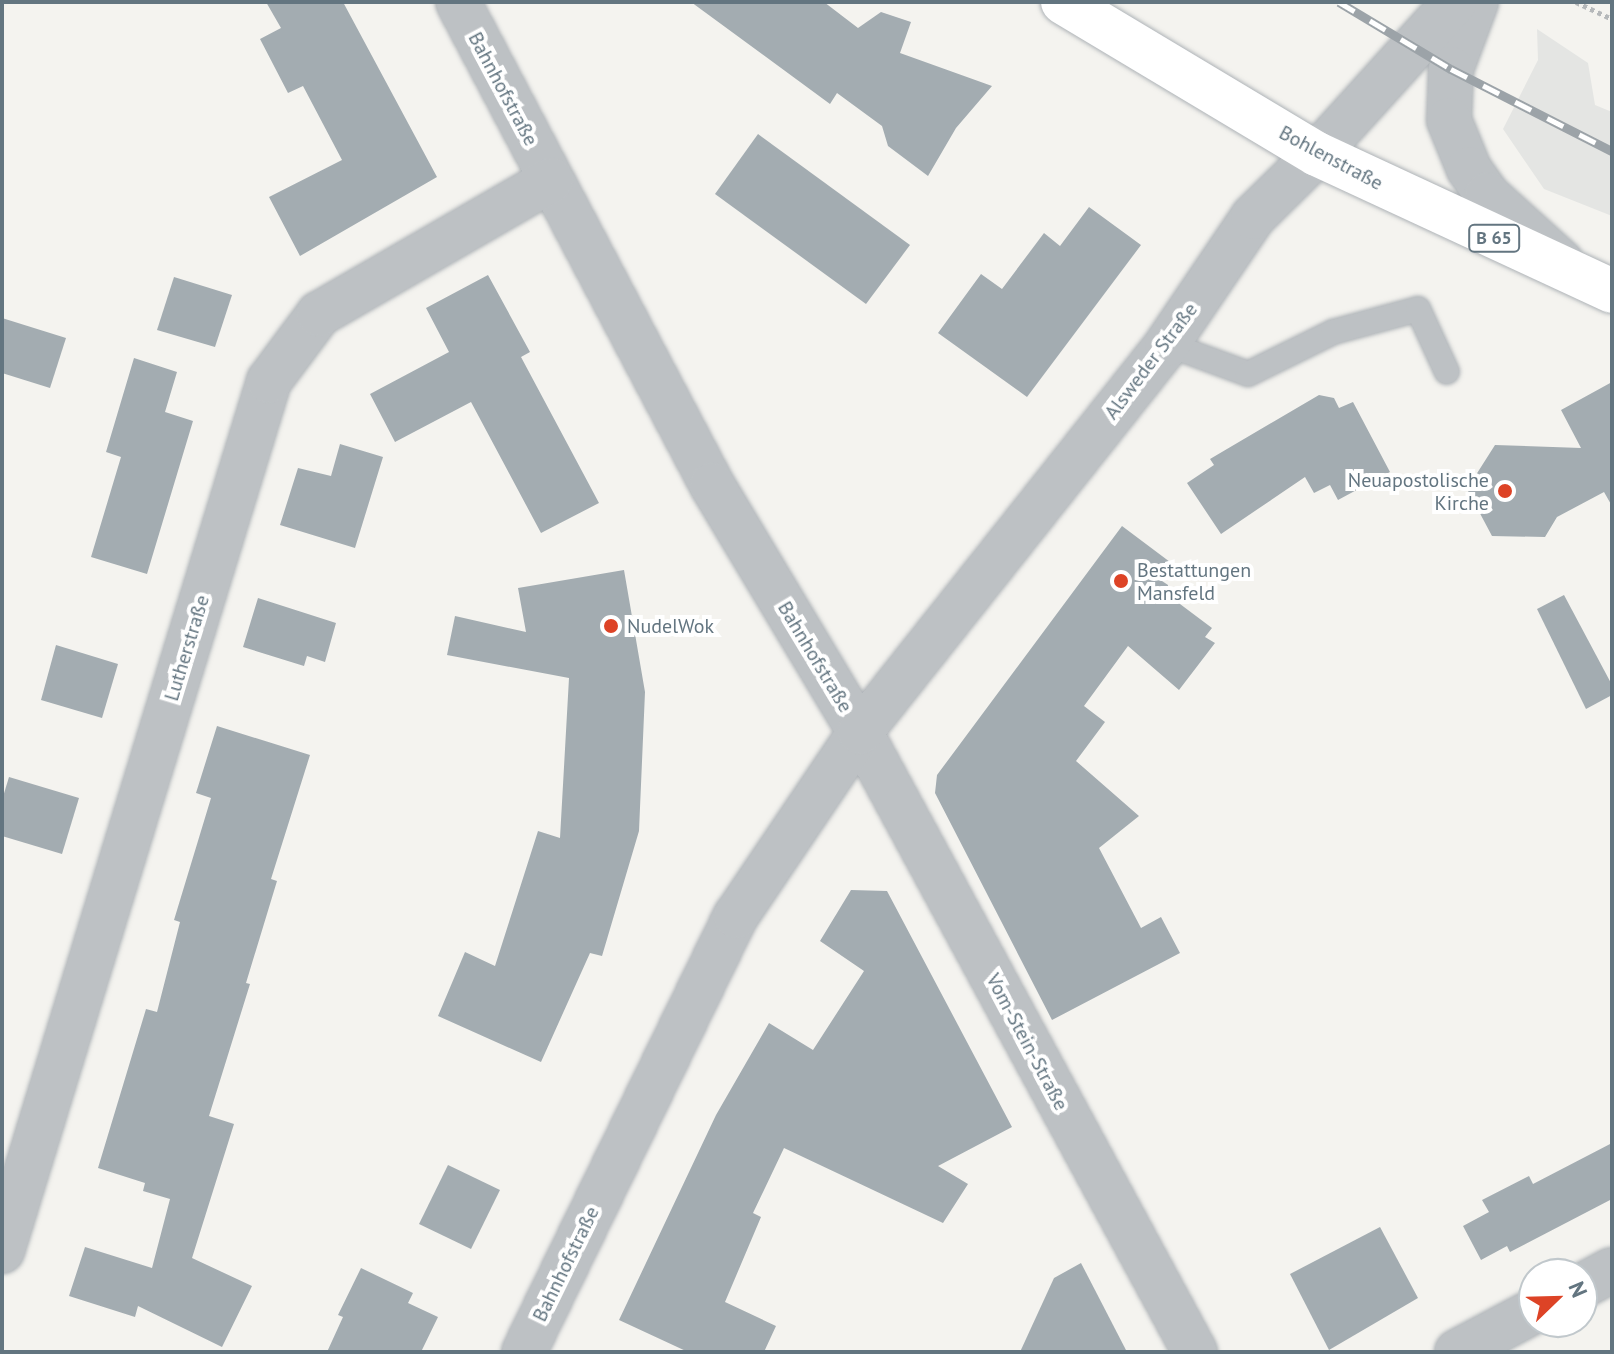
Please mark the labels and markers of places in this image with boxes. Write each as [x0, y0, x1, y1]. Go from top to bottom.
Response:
place label: Neuapostolische Kirche [1348, 468, 1489, 515]
marker: Neuapostolische Kirche [1496, 482, 1514, 500]
place label: Bestattungen Mansfeld [1137, 558, 1251, 605]
marker: Bestattungen Mansfeld [1112, 572, 1130, 590]
place label: NudelWok [627, 614, 714, 638]
marker: NudelWok [602, 617, 620, 635]

